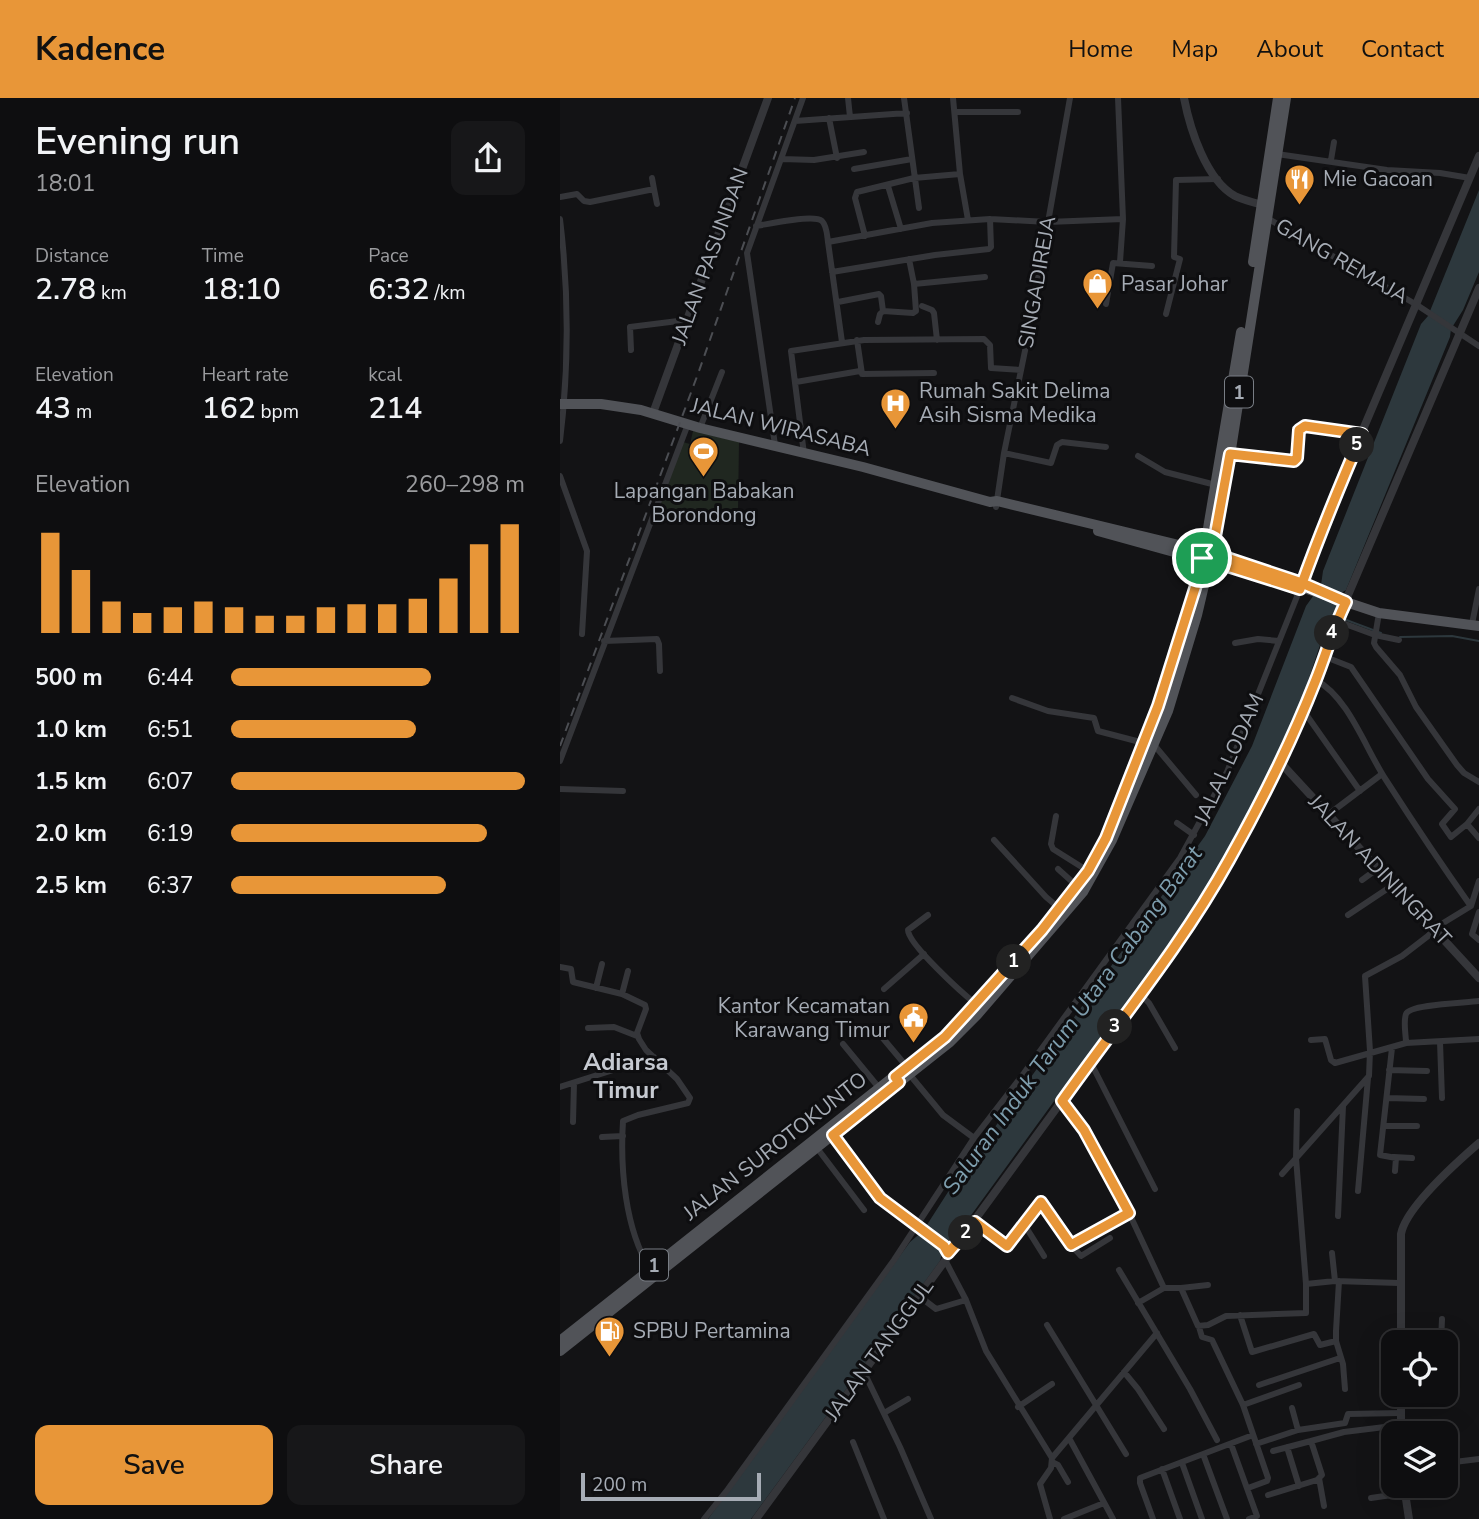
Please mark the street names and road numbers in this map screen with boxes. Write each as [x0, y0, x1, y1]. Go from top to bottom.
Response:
street label: JALAN PASUNDAN [665, 164, 755, 349]
street label: GANG REMAJA [1271, 212, 1413, 310]
street label: SINGADIREJA [1012, 214, 1062, 350]
road number: 1 [1225, 376, 1253, 408]
street label: JALAN WIRASABA [687, 391, 874, 463]
street label: JALAL LODAM [1187, 689, 1270, 830]
street label: JALAN ADININGRAT [1302, 788, 1458, 952]
street label: JALAN SUROTOKUNTO [677, 1065, 873, 1227]
road number: 1 [640, 1250, 668, 1280]
street label: JALAN TANGGUL [818, 1273, 940, 1427]

